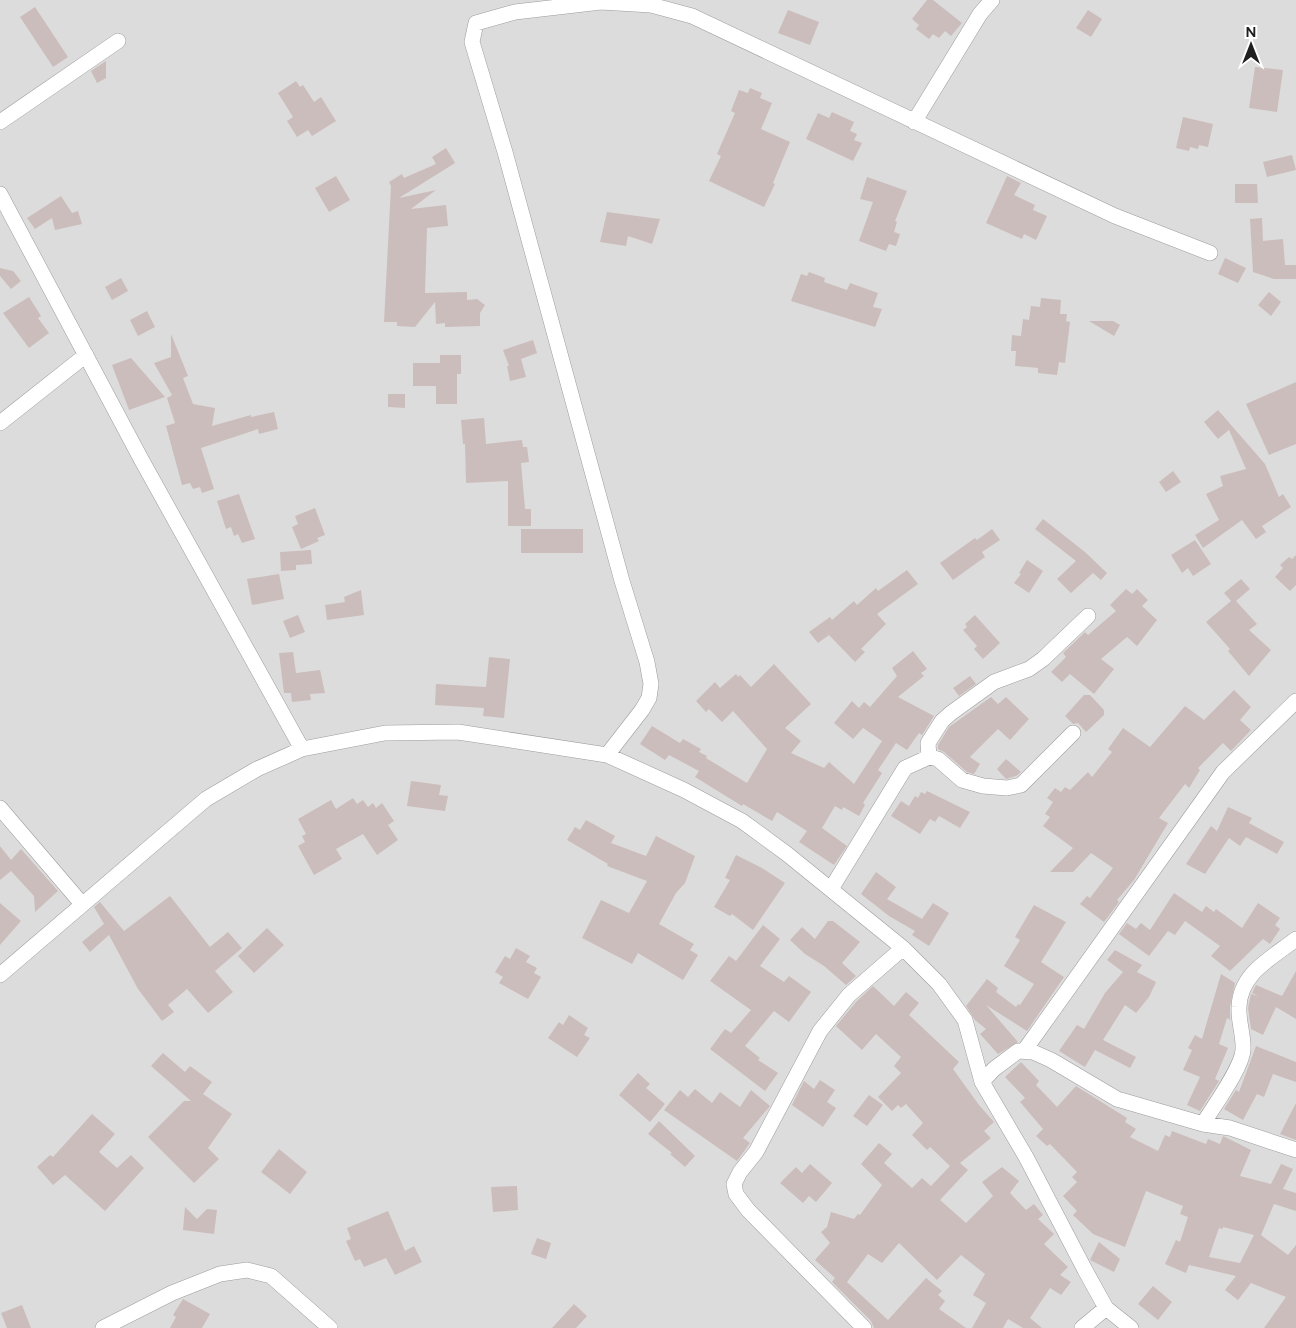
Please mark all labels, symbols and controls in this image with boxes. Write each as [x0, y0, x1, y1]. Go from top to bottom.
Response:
north arrow [1226, 20, 1276, 70]
text: N [1246, 24, 1256, 41]

